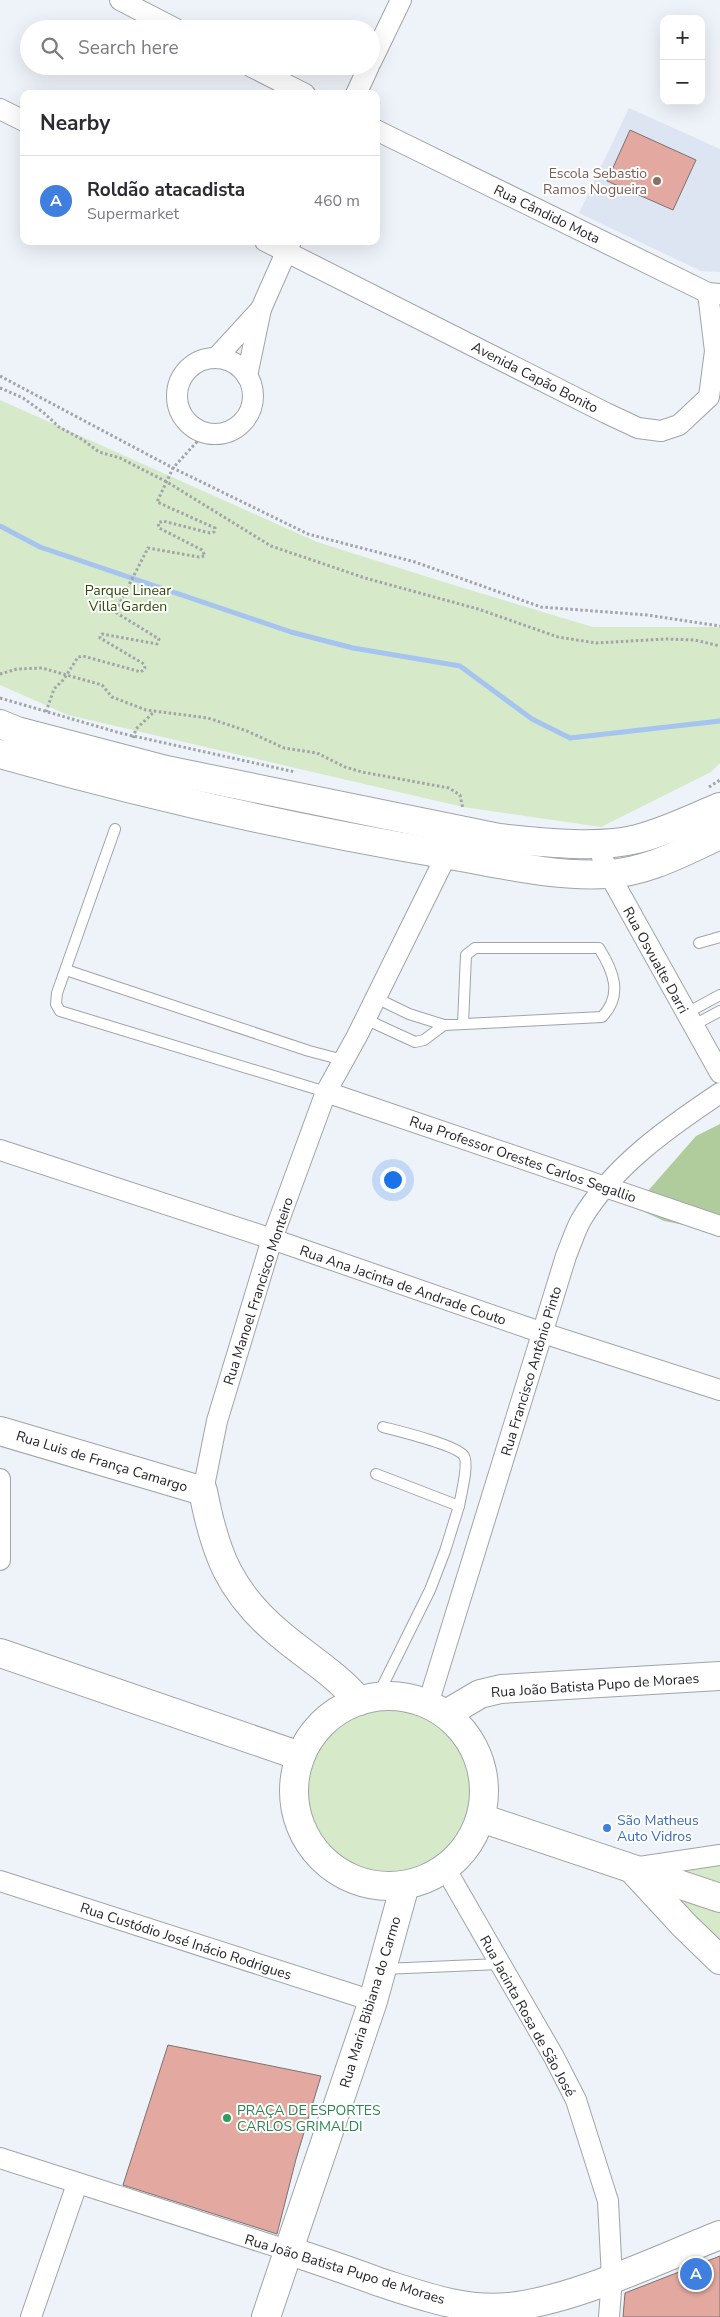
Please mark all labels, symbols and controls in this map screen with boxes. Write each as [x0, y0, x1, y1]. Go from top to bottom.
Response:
map controls [660, 15, 705, 105]
button: + [660, 15, 705, 60]
search box [20, 20, 380, 75]
icon: search [38, 34, 66, 62]
text: Search here [78, 35, 179, 61]
button: − [660, 60, 705, 105]
text: Nearby [40, 109, 110, 137]
place label: Escola Sebastio Ramos Nogueira [543, 164, 647, 199]
marker: Escola Sebastio Ramos Nogueira [651, 175, 663, 187]
text: Roldão atacadista [87, 177, 245, 203]
street label: Rua Cândido Mota [491, 181, 603, 248]
text: A [50, 190, 62, 212]
text: 460 m [313, 190, 360, 212]
text: Supermarket [87, 203, 179, 225]
street label: Avenida Capão Bonito [468, 337, 601, 418]
park label: Parque Linear Villa Garden [85, 581, 171, 616]
street label: Rua Osvualte Darri [618, 904, 693, 1017]
street label: Rua Professor Orestes Carlos Segallio [407, 1112, 639, 1207]
your location [380, 1167, 406, 1193]
street label: Rua Manoel Francisco Monteiro [219, 1195, 298, 1388]
street label: Rua Ana Jacinta de Andrade Couto [297, 1241, 509, 1330]
street label: Rua Francisco Antônio Pinto [497, 1284, 566, 1458]
street label: Rua Luis de França Camargo [14, 1426, 190, 1497]
street label: Rua João Batista Pupo de Moraes [490, 1669, 700, 1702]
place label: São Matheus Auto Vidros [617, 1811, 699, 1846]
marker: São Matheus Auto Vidros [601, 1822, 613, 1834]
street label: Rua Custódio José Inácio Rodrigues [78, 1898, 294, 1985]
street label: Rua Maria Bibiana do Carmo [335, 1914, 406, 2090]
street label: Rua Jacinta Rosa de São José [475, 1932, 580, 2100]
place label: PRAÇA DE ESPORTES CARLOS GRIMALDI [237, 2101, 381, 2136]
marker: PRAÇA DE ESPORTES CARLOS GRIMALDI [221, 2112, 233, 2124]
street label: Rua João Batista Pupo de Moraes [242, 2230, 448, 2309]
pin: A [680, 2255, 712, 2293]

